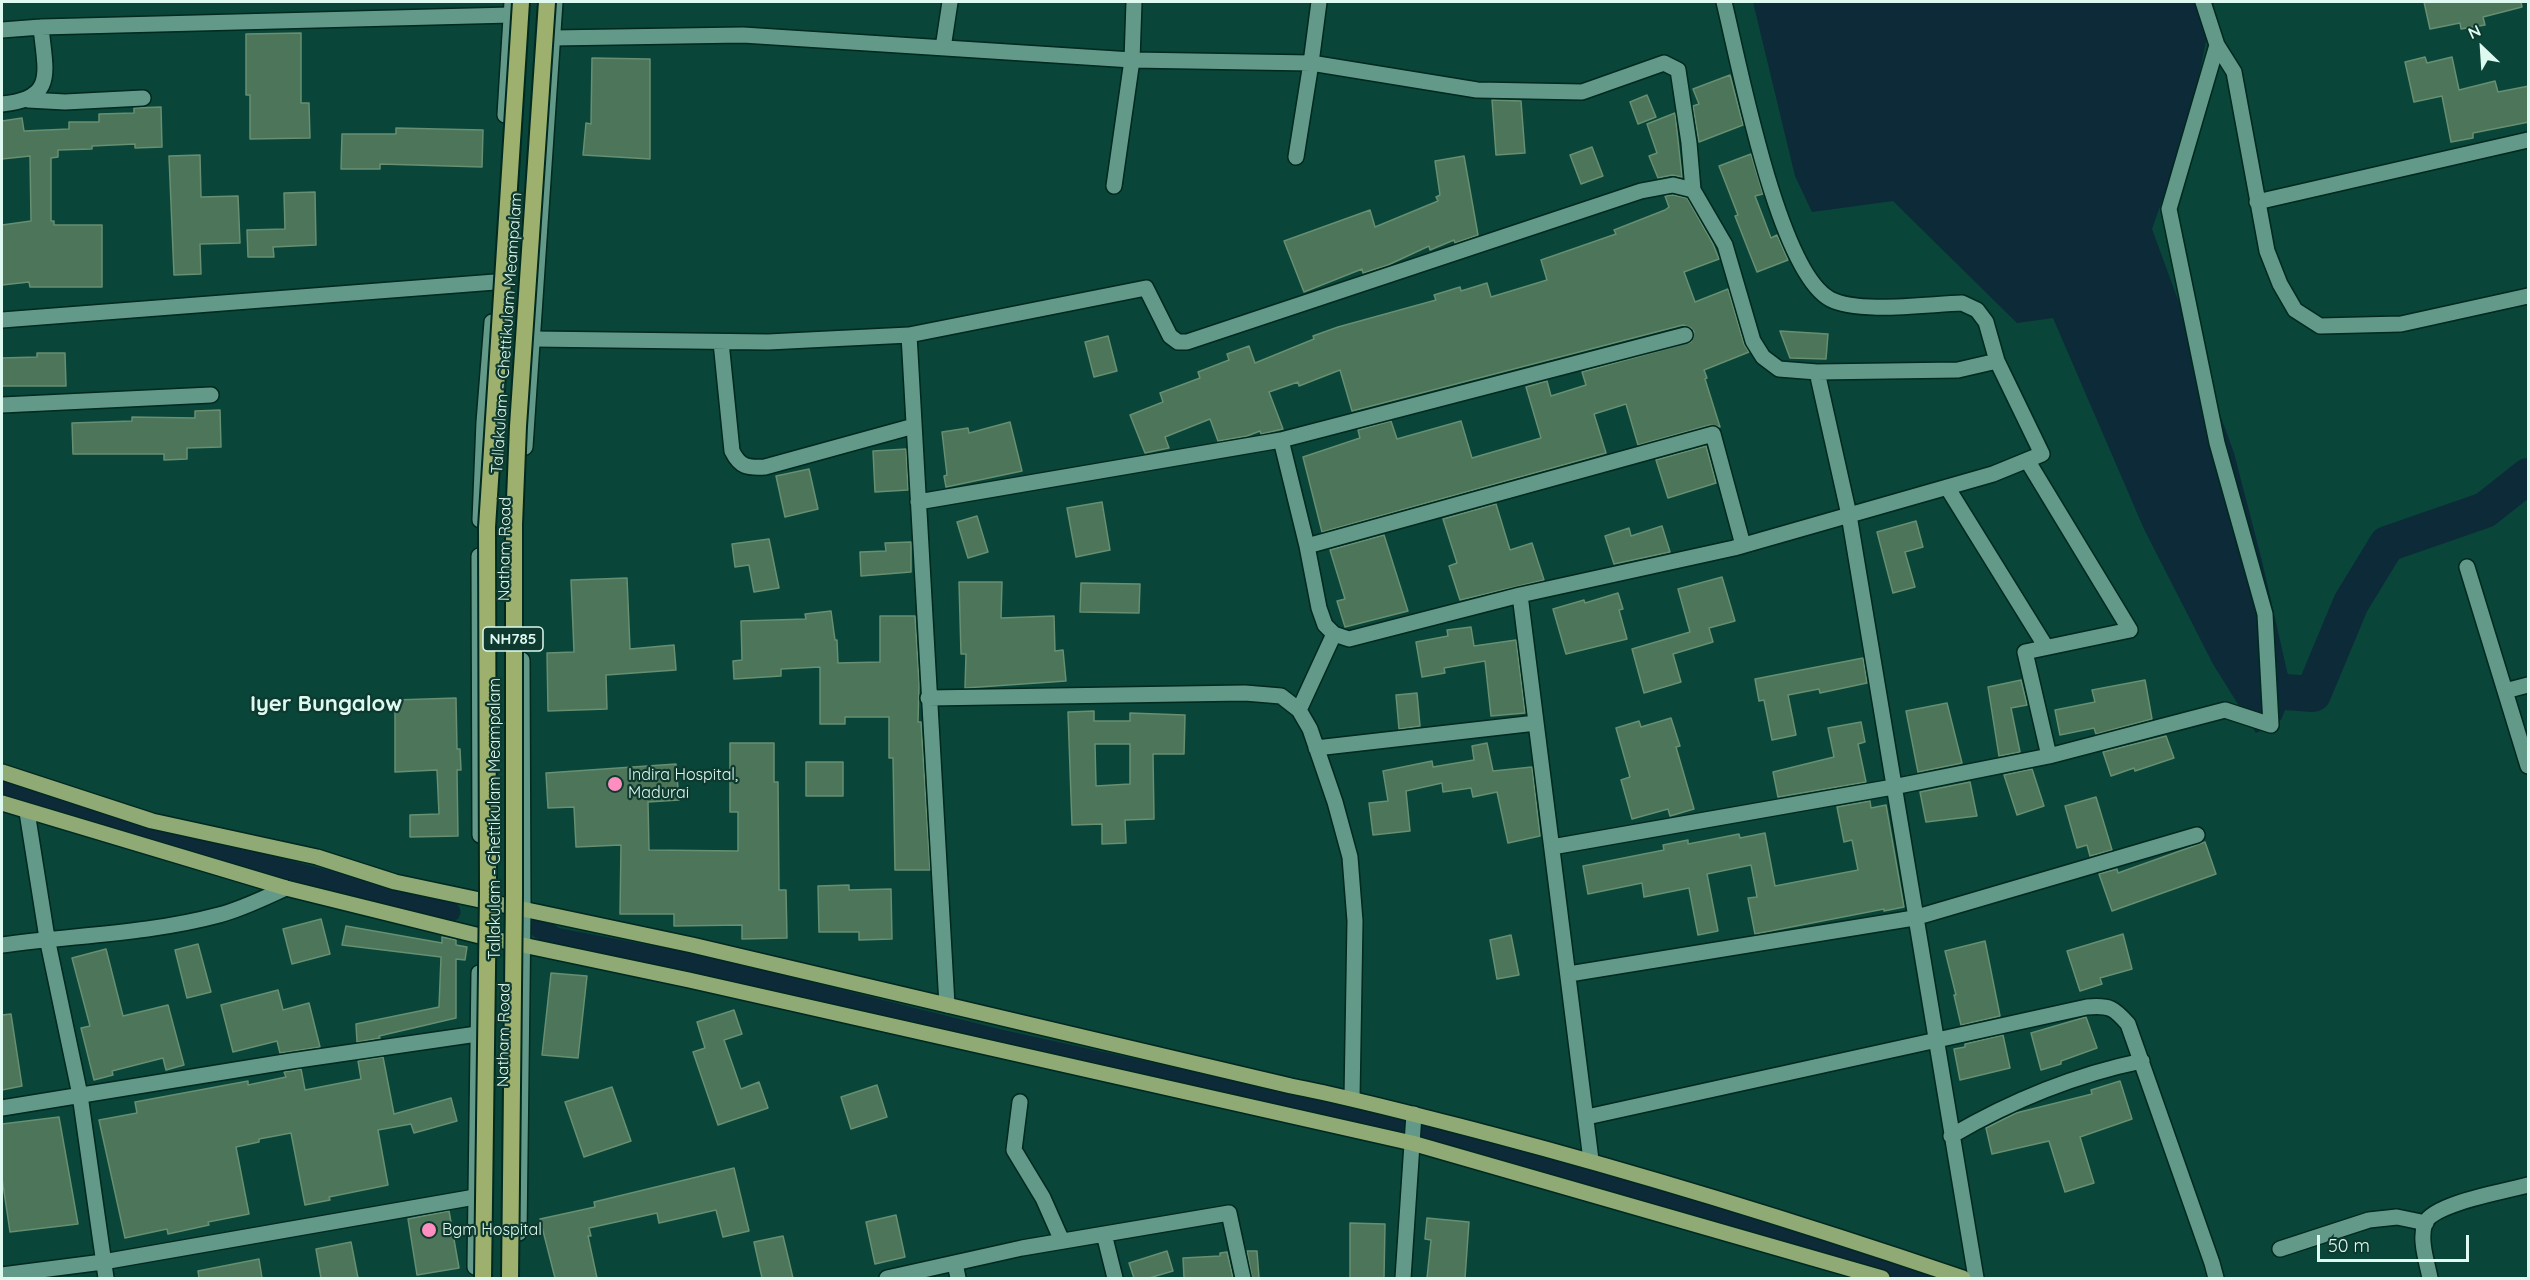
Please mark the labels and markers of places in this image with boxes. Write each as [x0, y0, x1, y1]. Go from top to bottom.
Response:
place label: Indira Hospital, Madurai [628, 765, 738, 803]
marker: Indira Hospital, Madurai [606, 775, 624, 793]
place label: Bgm Hospital [442, 1220, 542, 1240]
marker: Bgm Hospital [420, 1221, 438, 1239]

